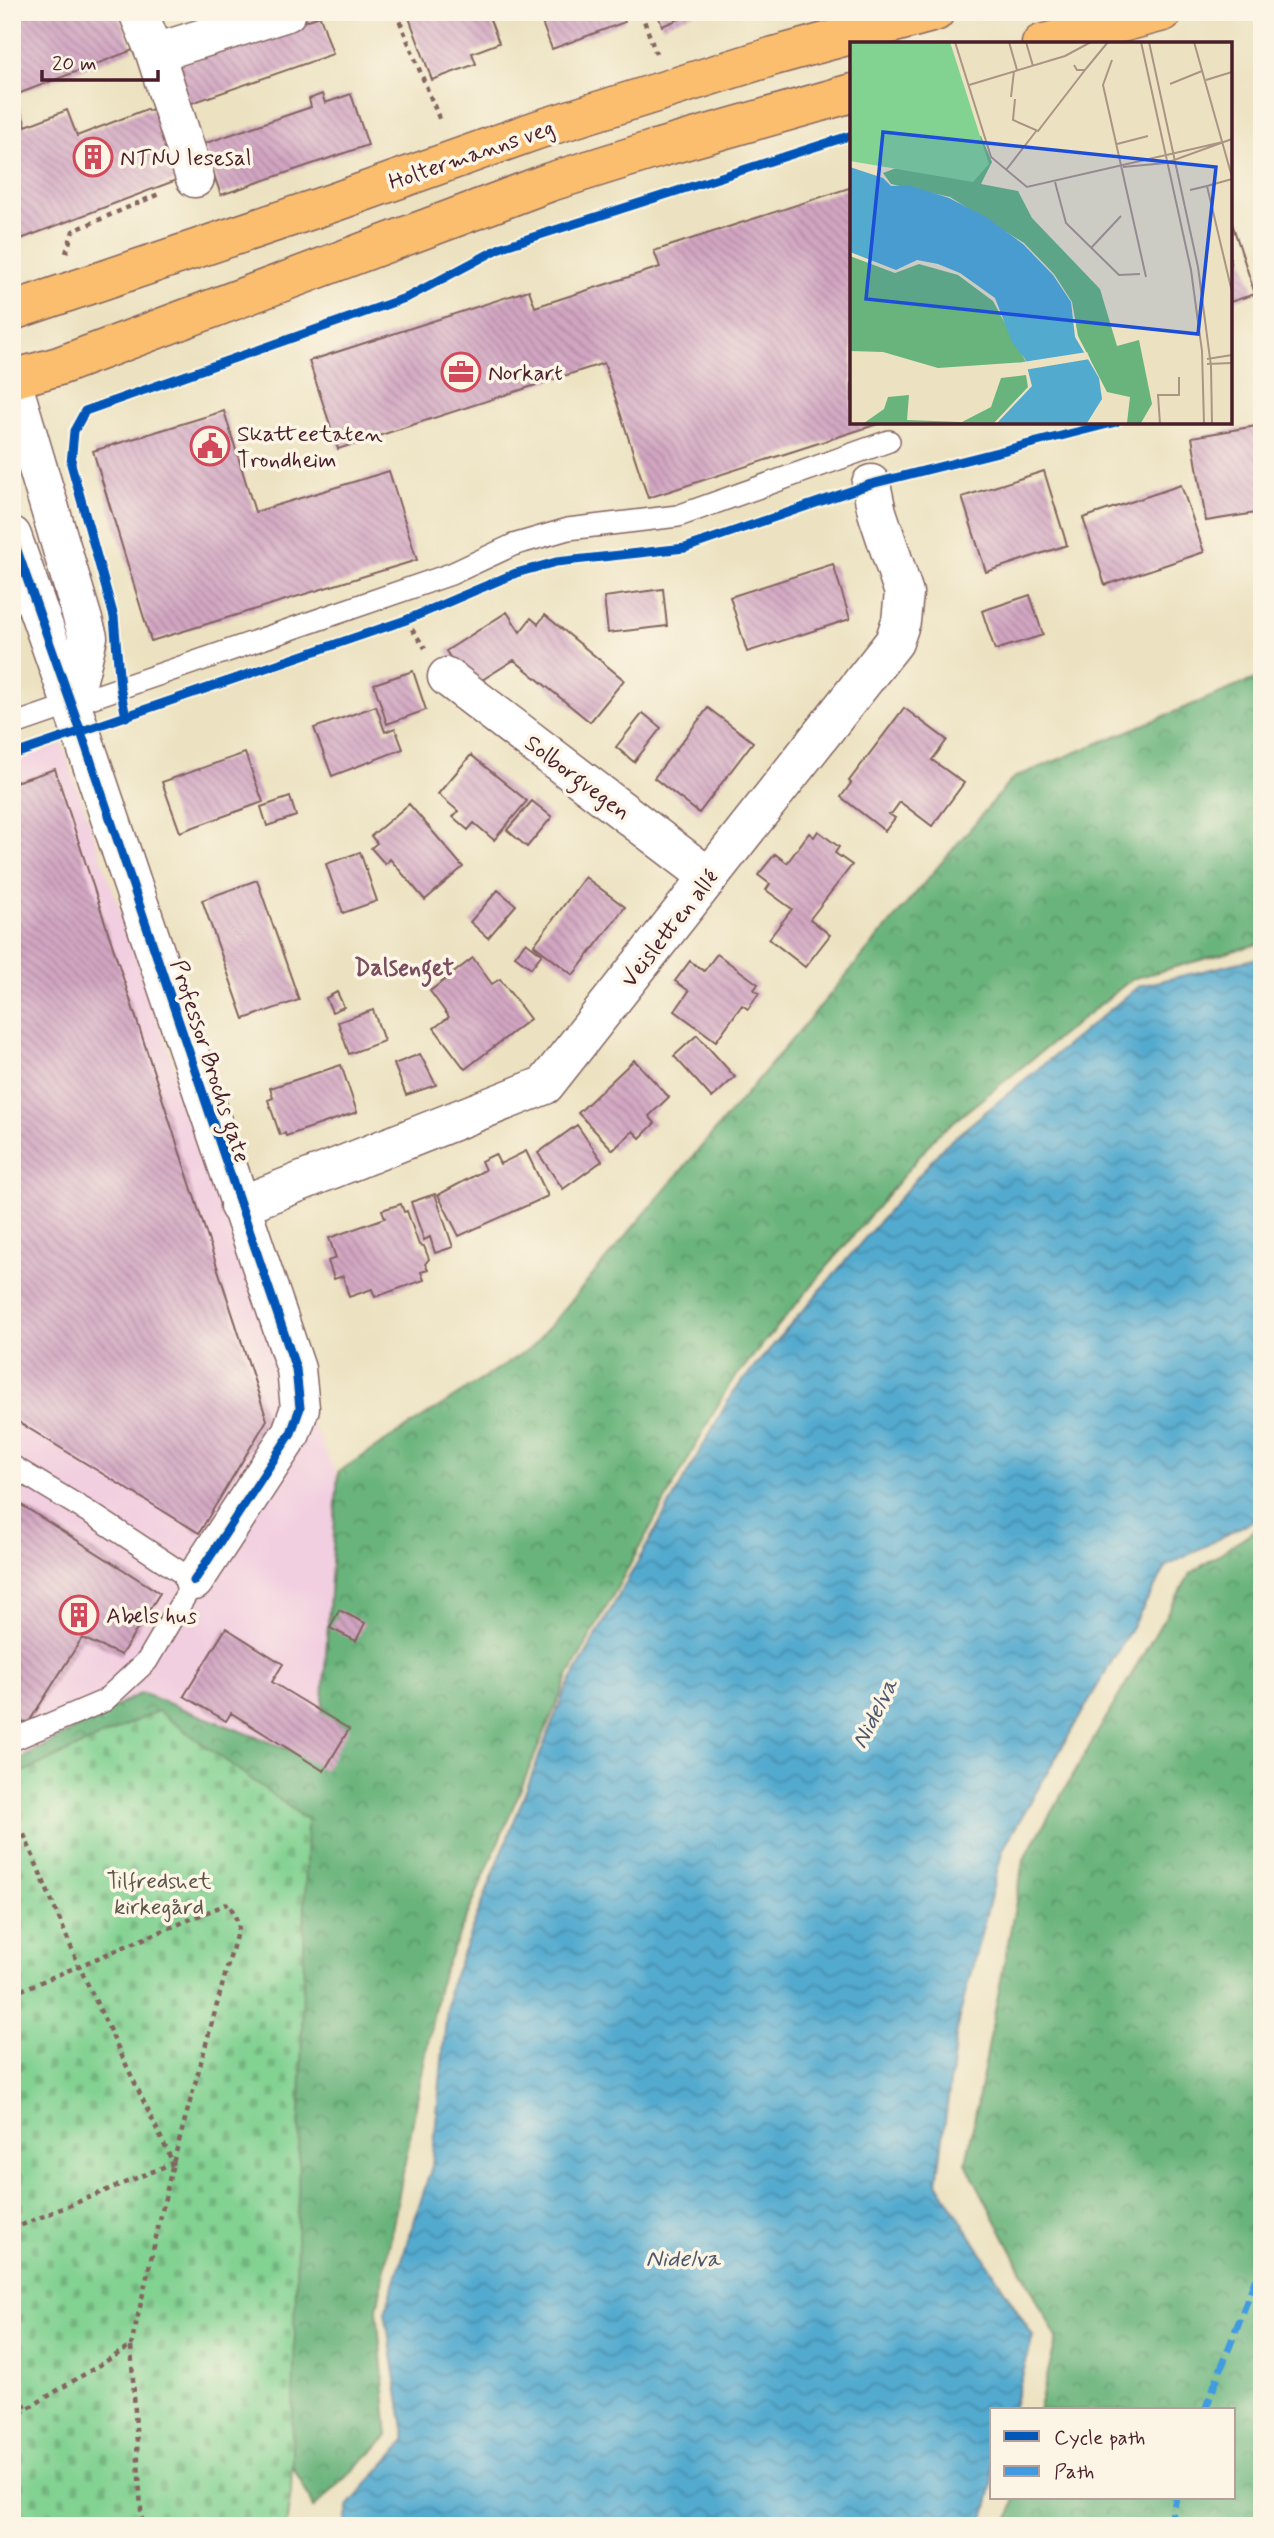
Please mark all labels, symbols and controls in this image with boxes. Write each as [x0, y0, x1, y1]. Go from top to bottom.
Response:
scale bar [42, 38, 158, 82]
inset map [850, 42, 1232, 424]
text: 20 m [52, 50, 97, 78]
street label: Holtermanns veg [385, 113, 558, 198]
building icon: NTNU lesesal [72, 136, 114, 178]
place label: NTNU lesesal [120, 144, 251, 174]
office icon: Norkart [440, 351, 482, 393]
place label: Norkart [488, 359, 563, 389]
place label: Skatteetaten Trondheim [237, 420, 383, 476]
public building icon: Skatteetaten Trondheim [189, 425, 231, 467]
street label: Solborgvegen [517, 729, 636, 830]
street label: Veisletten allé [615, 864, 726, 994]
district label: Dalsenget [354, 953, 455, 987]
street label: Professor Brochs gate [160, 956, 256, 1168]
building icon: Abels hus [58, 1594, 100, 1636]
place label: Abels hus [106, 1602, 197, 1632]
water label: Nidelva [845, 1672, 907, 1754]
park label: Tilfredshet kirkegård [106, 1867, 212, 1923]
water label: Nidelva [646, 2244, 722, 2275]
legend [990, 2408, 1236, 2500]
text: Cycle path [1054, 2424, 1145, 2452]
text: Path [1054, 2458, 1094, 2486]

